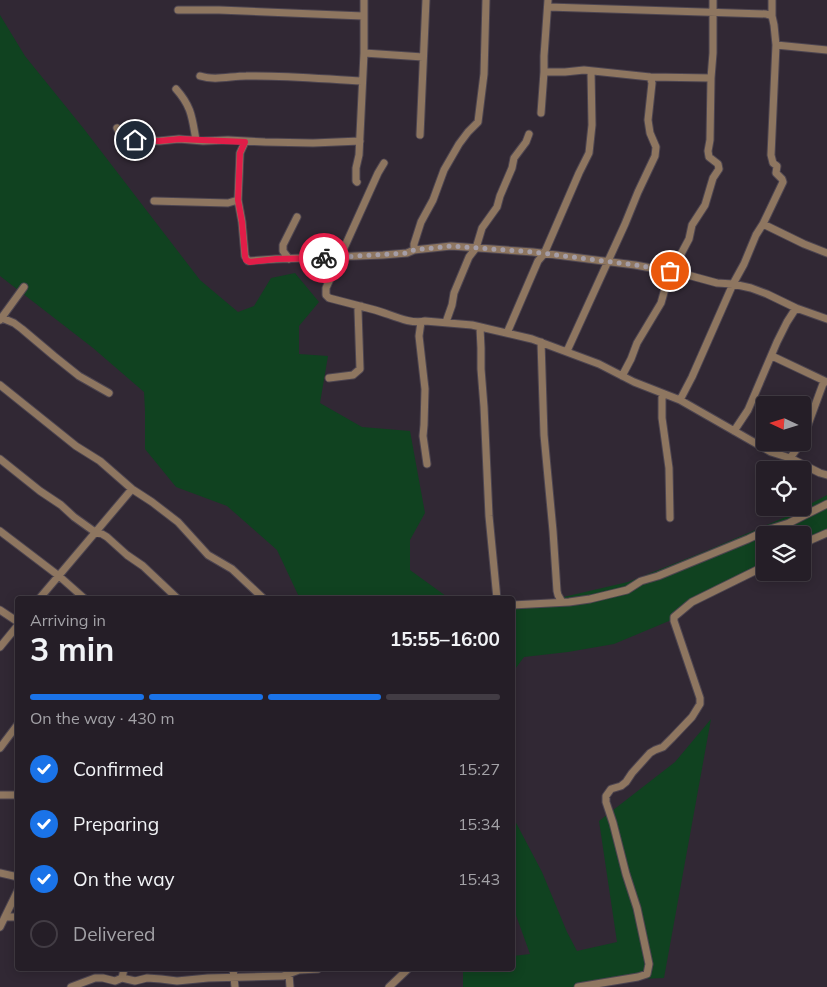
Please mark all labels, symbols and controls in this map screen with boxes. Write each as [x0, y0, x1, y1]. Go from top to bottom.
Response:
pin [114, 119, 156, 161]
icon: home [121, 126, 149, 154]
courier [299, 233, 349, 283]
icon: bike [310, 244, 338, 272]
pin [649, 250, 691, 292]
icon: bag [656, 257, 684, 285]
north arrow [756, 396, 811, 451]
map controls [756, 396, 811, 581]
button: locate [756, 461, 811, 516]
button: layers [756, 526, 811, 581]
text: Arriving in [30, 610, 106, 630]
text: 15:55–16:00 [390, 627, 500, 651]
text: 3 min [30, 629, 114, 669]
text: On the way · 430 m [30, 708, 175, 728]
icon: check [30, 755, 58, 783]
text: Confirmed [73, 757, 164, 781]
text: 15:27 [458, 759, 500, 779]
icon: check [30, 810, 58, 838]
text: Preparing [73, 812, 159, 836]
text: 15:34 [458, 814, 500, 834]
icon: check [30, 865, 58, 893]
text: On the way [73, 867, 175, 891]
text: 15:43 [458, 869, 500, 889]
text: Delivered [73, 922, 155, 946]

